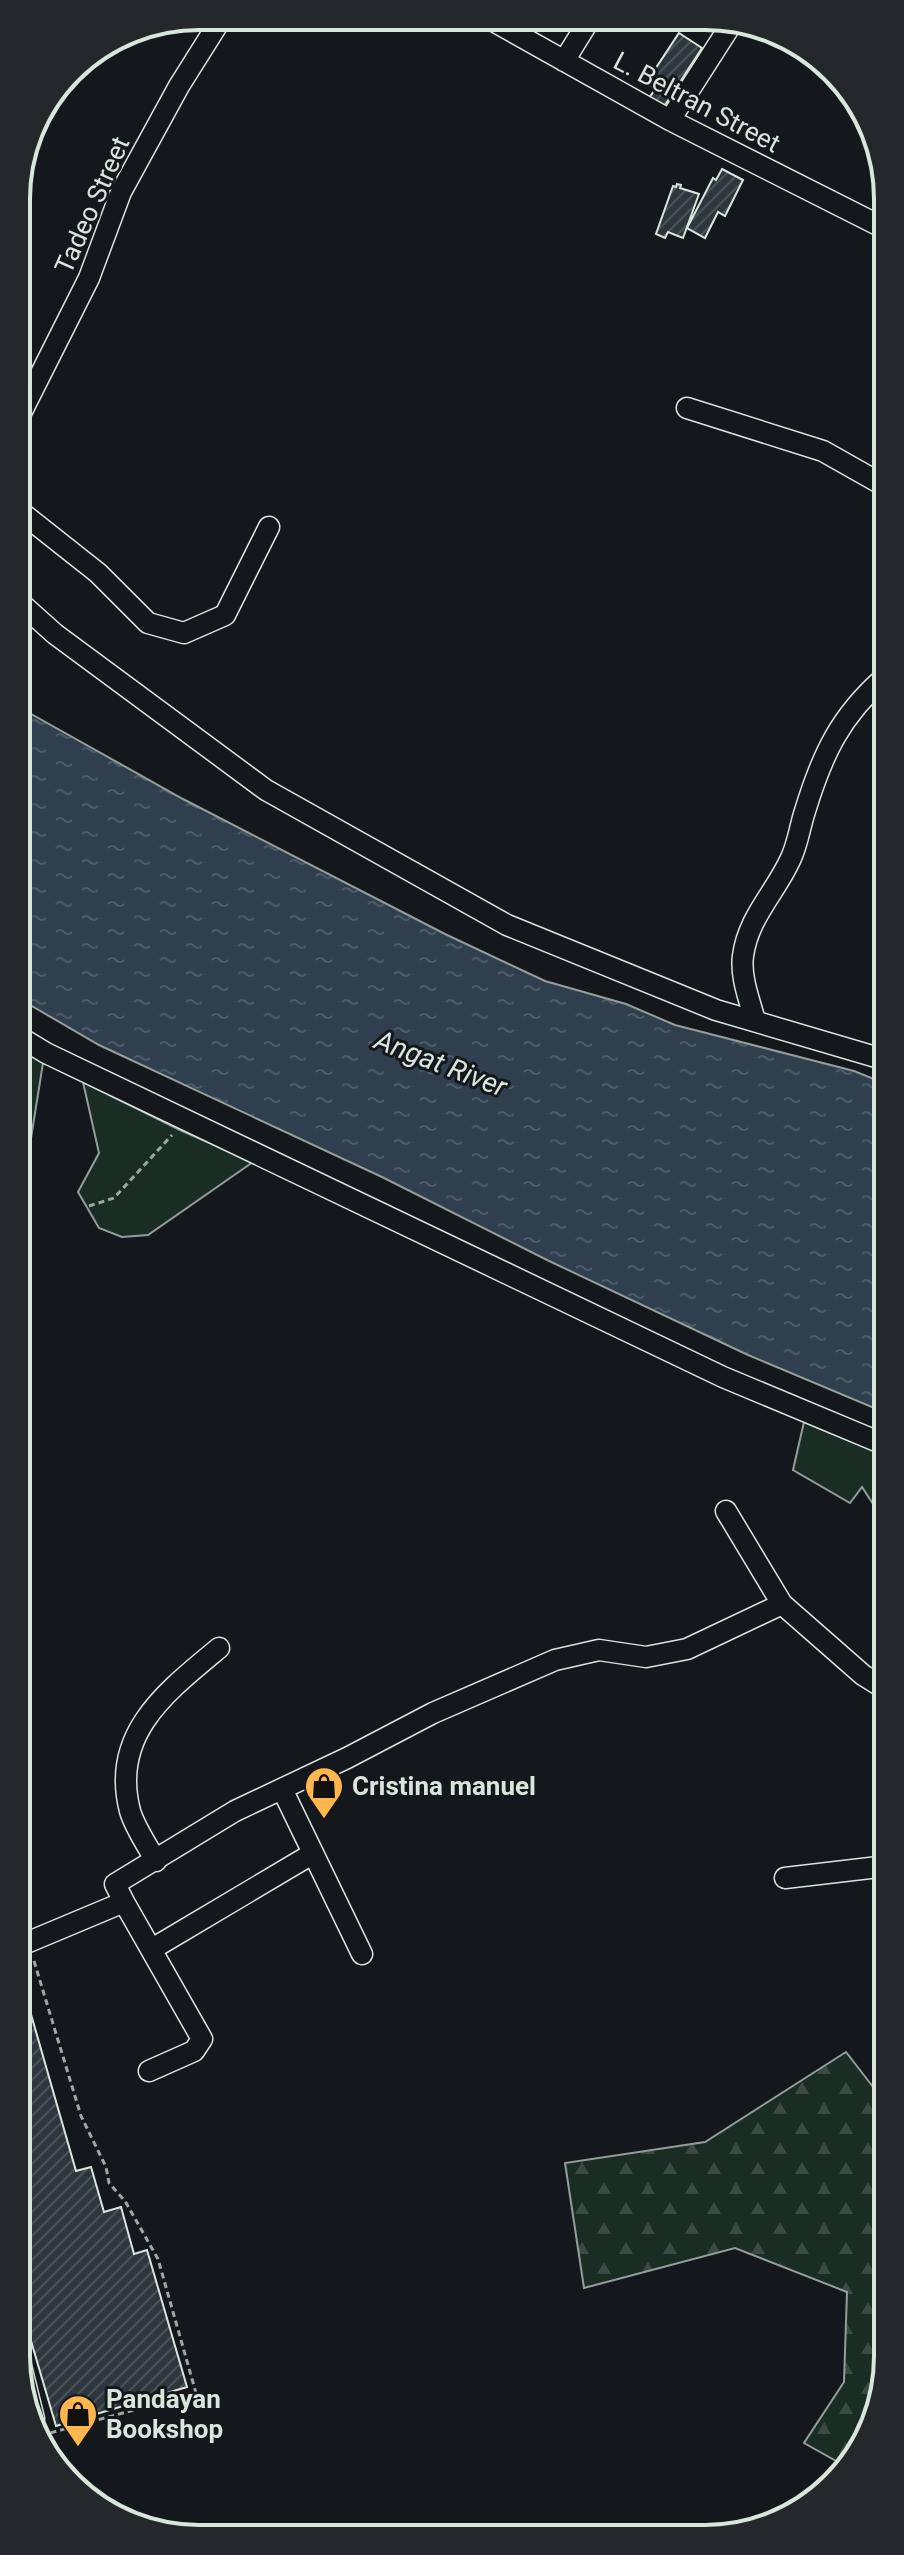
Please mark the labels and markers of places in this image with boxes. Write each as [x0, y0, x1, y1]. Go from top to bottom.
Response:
shop icon: Cristina manuel [303, 1765, 345, 1820]
place label: Cristina manuel [352, 1771, 536, 1801]
place label: Pandayan Bookshop [106, 2384, 223, 2444]
shop icon: Pandayan Bookshop [57, 2393, 99, 2448]

